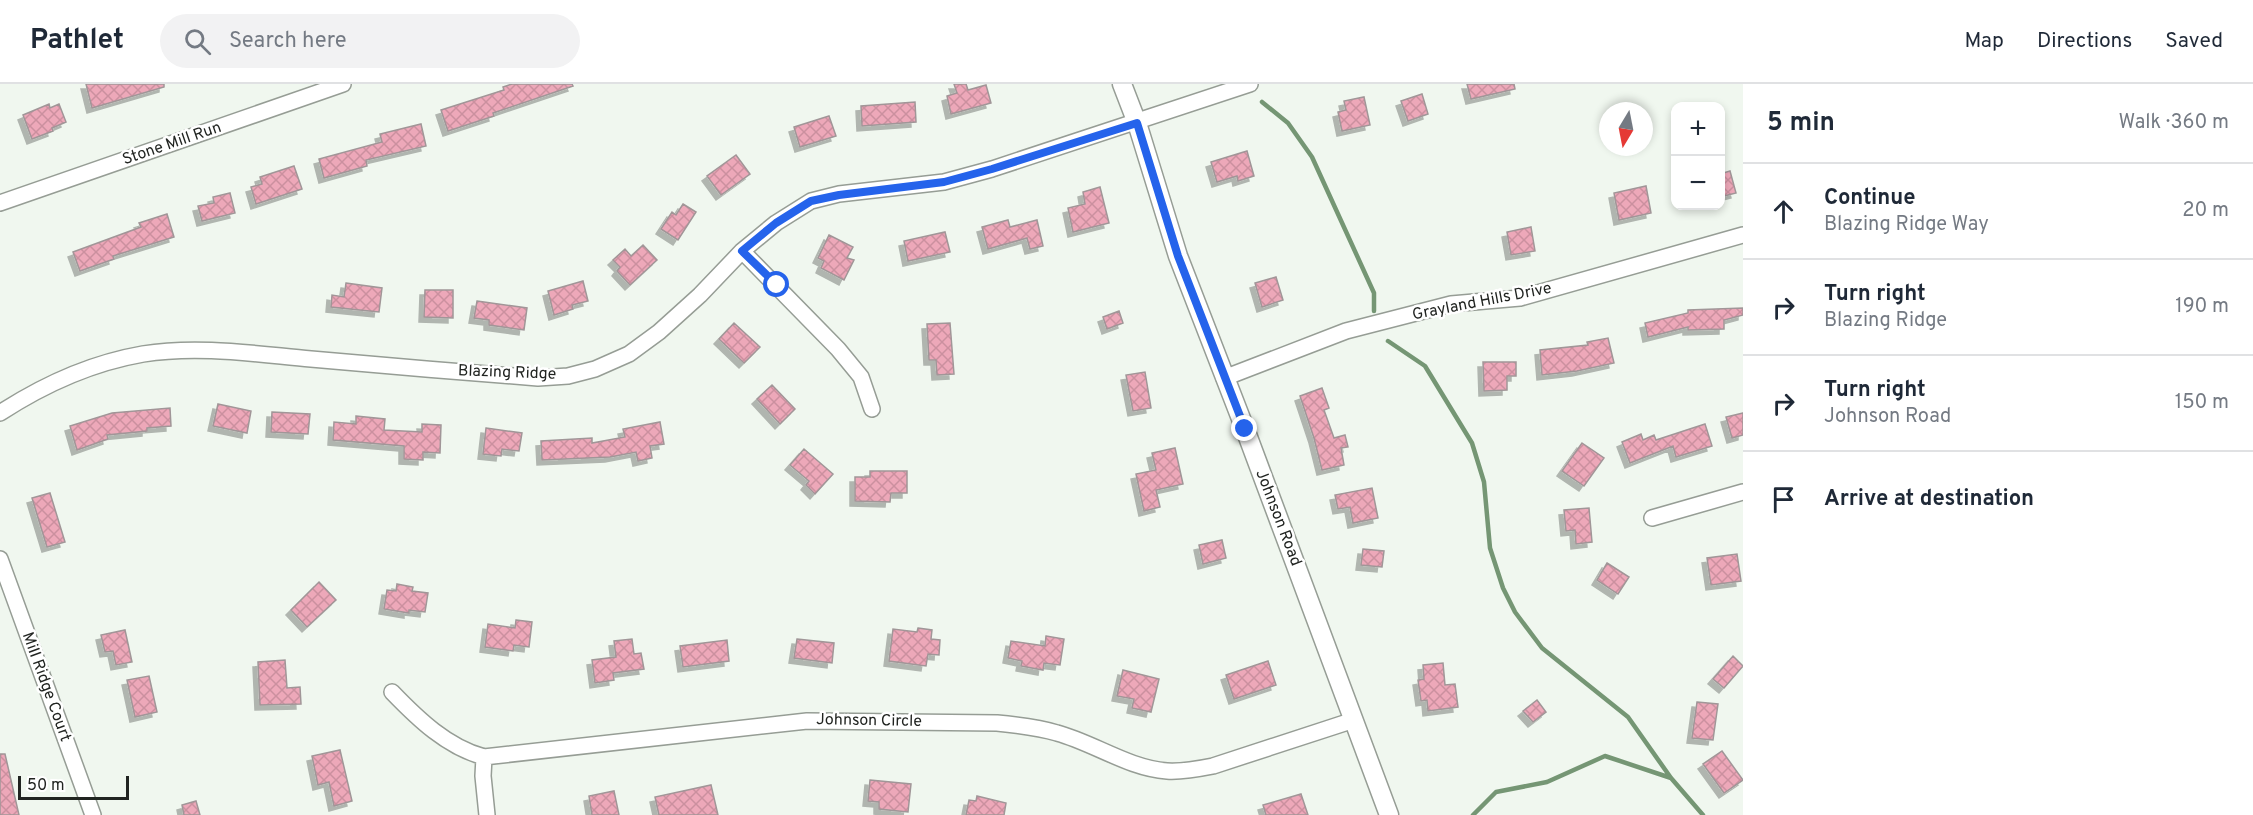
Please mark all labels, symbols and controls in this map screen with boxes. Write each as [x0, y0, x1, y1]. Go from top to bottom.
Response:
search box [160, 14, 580, 68]
text: Pathlet [30, 23, 124, 59]
icon: search [181, 25, 214, 58]
text: Search here [229, 28, 347, 55]
text: Map [1964, 28, 2004, 55]
text: Directions [2037, 28, 2132, 55]
text: Saved [2165, 28, 2223, 55]
north arrow [1599, 102, 1653, 156]
map controls [1671, 102, 1725, 210]
button: + [1671, 102, 1725, 156]
text: 5 min [1767, 107, 1835, 140]
text: Walk · 360 m [2118, 110, 2229, 136]
street label: Stone Mill Run [120, 118, 224, 170]
button: − [1671, 156, 1725, 210]
text: Continue [1824, 185, 1915, 212]
icon: ahead [1767, 195, 1800, 228]
text: 20 m [2182, 198, 2229, 224]
text: Blazing Ridge Way [1824, 212, 1989, 238]
route start [763, 271, 789, 297]
street label: Grayland Hills Drive [1411, 279, 1553, 325]
text: Turn right [1824, 281, 1926, 308]
icon: right [1767, 291, 1800, 324]
text: 190 m [2175, 294, 2229, 320]
text: Blazing Ridge [1824, 308, 1947, 334]
street label: Blazing Ridge [457, 361, 557, 385]
text: Turn right [1824, 377, 1926, 404]
icon: right [1767, 387, 1800, 420]
text: 150 m [2175, 390, 2229, 416]
text: Johnson Road [1824, 404, 1951, 430]
route end [1231, 415, 1257, 441]
street label: Johnson Road [1250, 467, 1306, 569]
icon: arrive [1767, 483, 1800, 516]
text: Arrive at destination [1824, 486, 2034, 513]
street label: Mill Ridge Court [17, 630, 75, 744]
street label: Johnson Circle [816, 710, 922, 732]
scale bar [18, 773, 129, 800]
text: 50 m [27, 776, 65, 796]

